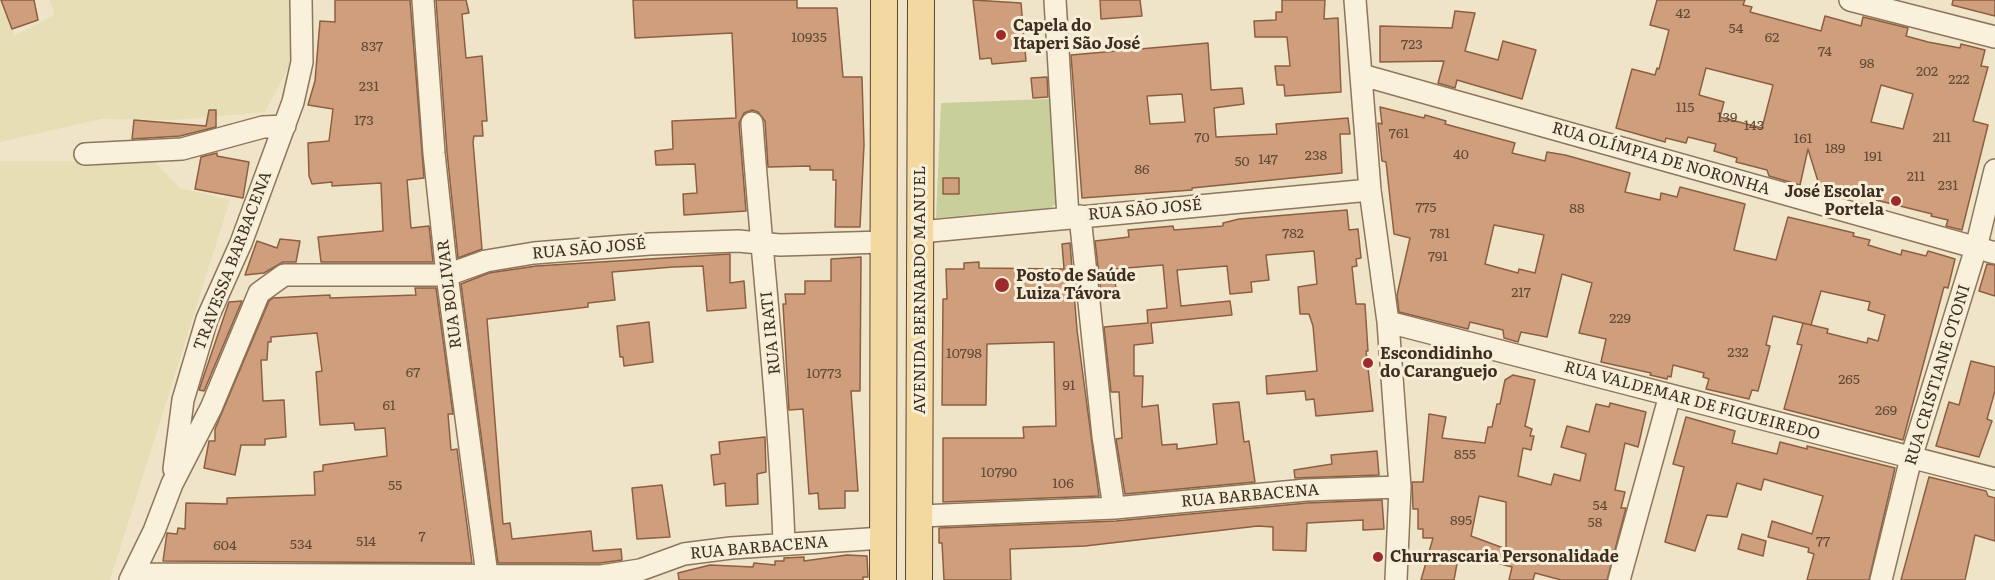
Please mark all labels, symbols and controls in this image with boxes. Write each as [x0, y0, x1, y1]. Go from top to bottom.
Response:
house number: 42 [1676, 6, 1690, 22]
place label: Capela do Itaperi São José [1013, 16, 1140, 54]
house number: 54 [1729, 21, 1743, 37]
marker: Capela do Itaperi São José [994, 28, 1008, 42]
house number: 10935 [791, 30, 827, 46]
house number: 62 [1765, 30, 1779, 46]
house number: 723 [1401, 37, 1423, 53]
house number: 837 [361, 39, 383, 55]
house number: 74 [1818, 44, 1832, 60]
house number: 98 [1859, 56, 1875, 72]
house number: 202 [1916, 64, 1938, 80]
house number: 222 [1948, 72, 1970, 88]
house number: 231 [359, 79, 379, 95]
house number: 115 [1676, 100, 1694, 116]
house number: 139 [1717, 110, 1737, 126]
house number: 173 [354, 113, 374, 129]
house number: 143 [1744, 118, 1764, 134]
street label: RUA OLÍMPIA DE NORONHA [1550, 119, 1772, 199]
house number: 761 [1389, 126, 1409, 142]
house number: 70 [1194, 130, 1210, 146]
house number: 211 [1933, 130, 1951, 146]
house number: 161 [1794, 131, 1812, 147]
house number: 189 [1825, 141, 1845, 157]
house number: 40 [1453, 147, 1469, 163]
house number: 238 [1305, 148, 1327, 164]
house number: 191 [1864, 149, 1882, 165]
house number: 147 [1258, 152, 1278, 168]
house number: 50 [1234, 154, 1250, 170]
house number: 86 [1134, 162, 1150, 178]
street label: AVENIDA BERNARDO MANUEL [910, 166, 930, 414]
street label: TRAVESSA BARBACENA [190, 169, 276, 353]
house number: 211 [1907, 169, 1925, 185]
house number: 231 [1938, 178, 1958, 194]
place label: José Escolar Portela [1784, 182, 1884, 220]
marker: José Escolar Portela [1889, 194, 1903, 208]
street label: RUA SÃO JOSÉ [1087, 195, 1203, 225]
house number: 775 [1416, 200, 1436, 216]
house number: 88 [1569, 201, 1585, 217]
house number: 782 [1282, 226, 1304, 242]
house number: 781 [1430, 226, 1450, 242]
street label: RUA SÃO JOSÉ [531, 234, 647, 264]
street label: RUA BOLIVAR [434, 238, 466, 350]
house number: 791 [1428, 249, 1448, 265]
place label: Posto de Saúde Luiza Távora [1016, 266, 1136, 304]
marker: Posto de Saúde Luiza Távora [993, 276, 1011, 294]
street label: RUA CRISTIANE OTONI [1901, 282, 1975, 468]
house number: 217 [1511, 285, 1531, 301]
street label: RUA IRATI [757, 290, 785, 376]
house number: 229 [1609, 311, 1631, 327]
place label: Escondidinho do Caranguejo [1380, 344, 1498, 382]
house number: 232 [1727, 345, 1749, 361]
house number: 10798 [946, 346, 982, 362]
marker: Escondidinho do Caranguejo [1361, 356, 1375, 370]
street label: RUA VALDEMAR DE FIGUEIREDO [1562, 358, 1822, 444]
house number: 67 [406, 365, 420, 381]
house number: 10773 [806, 366, 842, 382]
house number: 265 [1838, 372, 1860, 388]
house number: 91 [1062, 378, 1076, 394]
house number: 61 [382, 398, 396, 414]
house number: 269 [1875, 403, 1897, 419]
house number: 855 [1454, 447, 1476, 463]
house number: 10790 [981, 465, 1017, 481]
house number: 106 [1052, 476, 1074, 492]
house number: 55 [388, 478, 402, 494]
street label: RUA BARBACENA [1180, 480, 1320, 512]
house number: 54 [1593, 498, 1607, 514]
house number: 895 [1450, 513, 1472, 529]
house number: 58 [1588, 515, 1602, 531]
house number: 7 [418, 529, 426, 545]
street label: RUA BARBACENA [689, 532, 829, 564]
house number: 514 [356, 534, 376, 550]
house number: 77 [1816, 534, 1830, 550]
house number: 534 [290, 537, 312, 553]
house number: 604 [213, 538, 237, 554]
place label: Churrascaria Personalidade [1390, 547, 1619, 567]
marker: Churrascaria Personalidade [1371, 550, 1385, 564]

